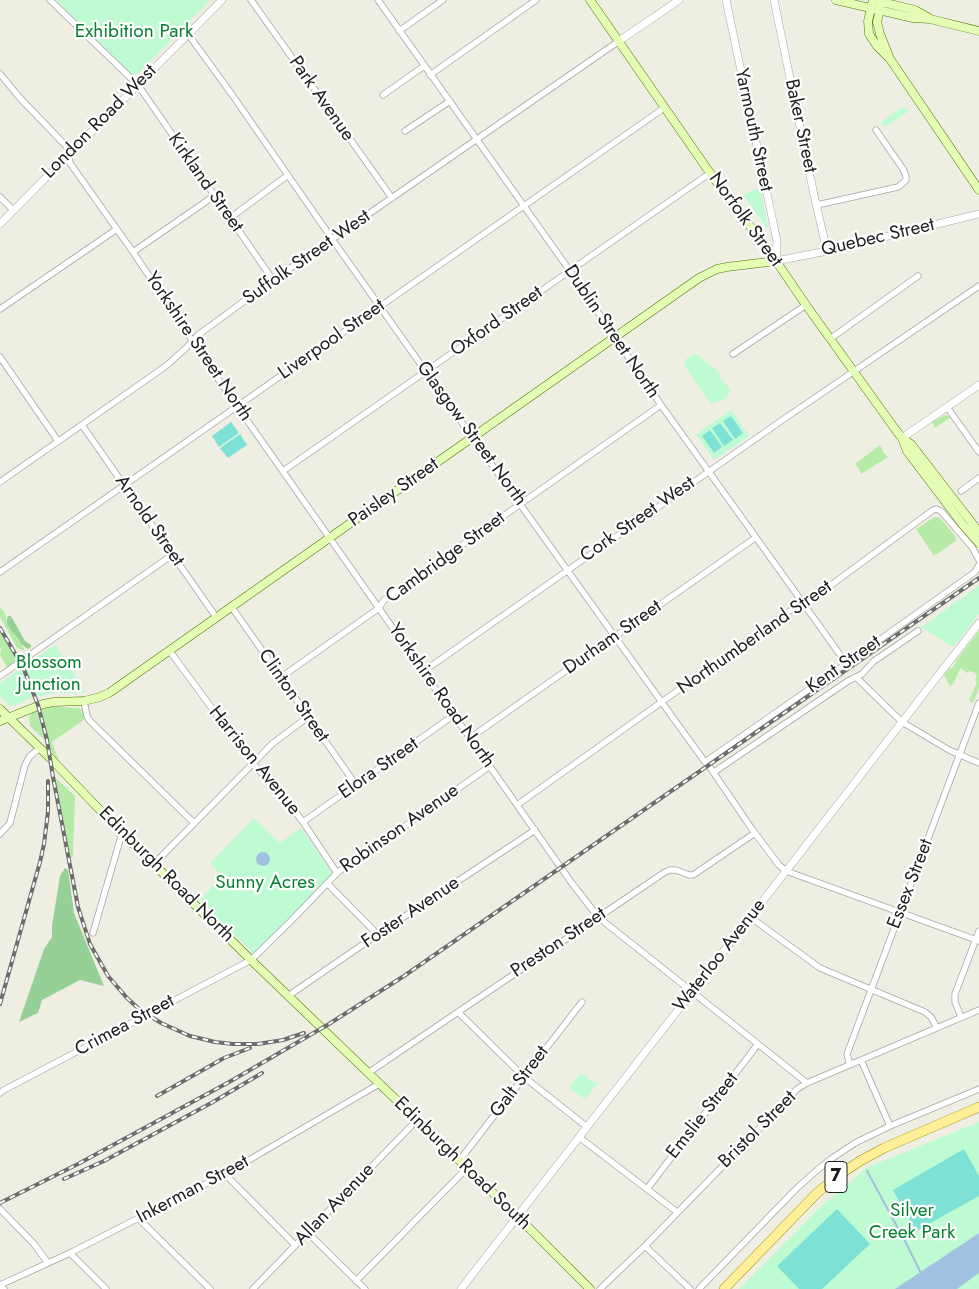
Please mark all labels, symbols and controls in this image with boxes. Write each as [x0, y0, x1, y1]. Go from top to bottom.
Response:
park label: Exhibition Park [75, 21, 193, 43]
street label: Park Avenue [283, 52, 359, 146]
street label: London Road West [38, 60, 162, 184]
street label: Yarmouth Street [729, 66, 777, 194]
street label: Baker Street [779, 77, 821, 175]
street label: Kirkland Street [162, 129, 248, 237]
street label: Norfolk Street [703, 168, 787, 272]
street label: Suffolk Street West [239, 206, 375, 310]
street label: Quebec Street [819, 214, 937, 262]
street label: Dublin Street North [558, 261, 664, 403]
street label: Yorkshire Street North [139, 268, 257, 426]
street label: Oxford Street [447, 282, 547, 362]
street label: Liverpool Street [274, 295, 390, 385]
street label: Glasgow Street North [411, 357, 531, 511]
street label: Paisley Street [345, 454, 443, 532]
street label: Arnold Street [109, 471, 189, 571]
street label: Cork Street West [576, 472, 700, 568]
street label: Cambridge Street [382, 507, 510, 609]
street label: Northumberland Street [673, 576, 837, 700]
street label: Durham Street [560, 596, 666, 680]
street label: Yorkshire Road North [383, 619, 499, 773]
street label: Kent Street [802, 631, 886, 699]
street label: Clinton Street [253, 645, 333, 747]
park label: Blossom Junction [16, 652, 82, 696]
street label: Harrison Avenue [203, 702, 305, 820]
street label: Elora Street [335, 733, 423, 805]
street label: Robinson Avenue [336, 780, 464, 878]
street label: Edinburgh Road North [93, 802, 239, 948]
street label: Essex Street [883, 836, 939, 932]
park label: Sunny Acres [215, 872, 315, 894]
street label: Foster Avenue [358, 872, 464, 954]
street label: Waterloo Avenue [669, 895, 771, 1017]
street label: Preston Street [507, 903, 611, 983]
street label: Crimea Street [71, 990, 179, 1062]
street label: Galt Street [486, 1042, 554, 1122]
street label: Emslie Street [662, 1068, 744, 1164]
street label: Bristol Street [715, 1087, 801, 1173]
street label: Edinburgh Road South [389, 1093, 535, 1235]
street label: Inkerman Street [133, 1151, 253, 1229]
street label: Allan Avenue [290, 1159, 380, 1251]
road number: 7 [825, 1162, 847, 1192]
park label: Silver Creek Park [869, 1200, 955, 1244]

